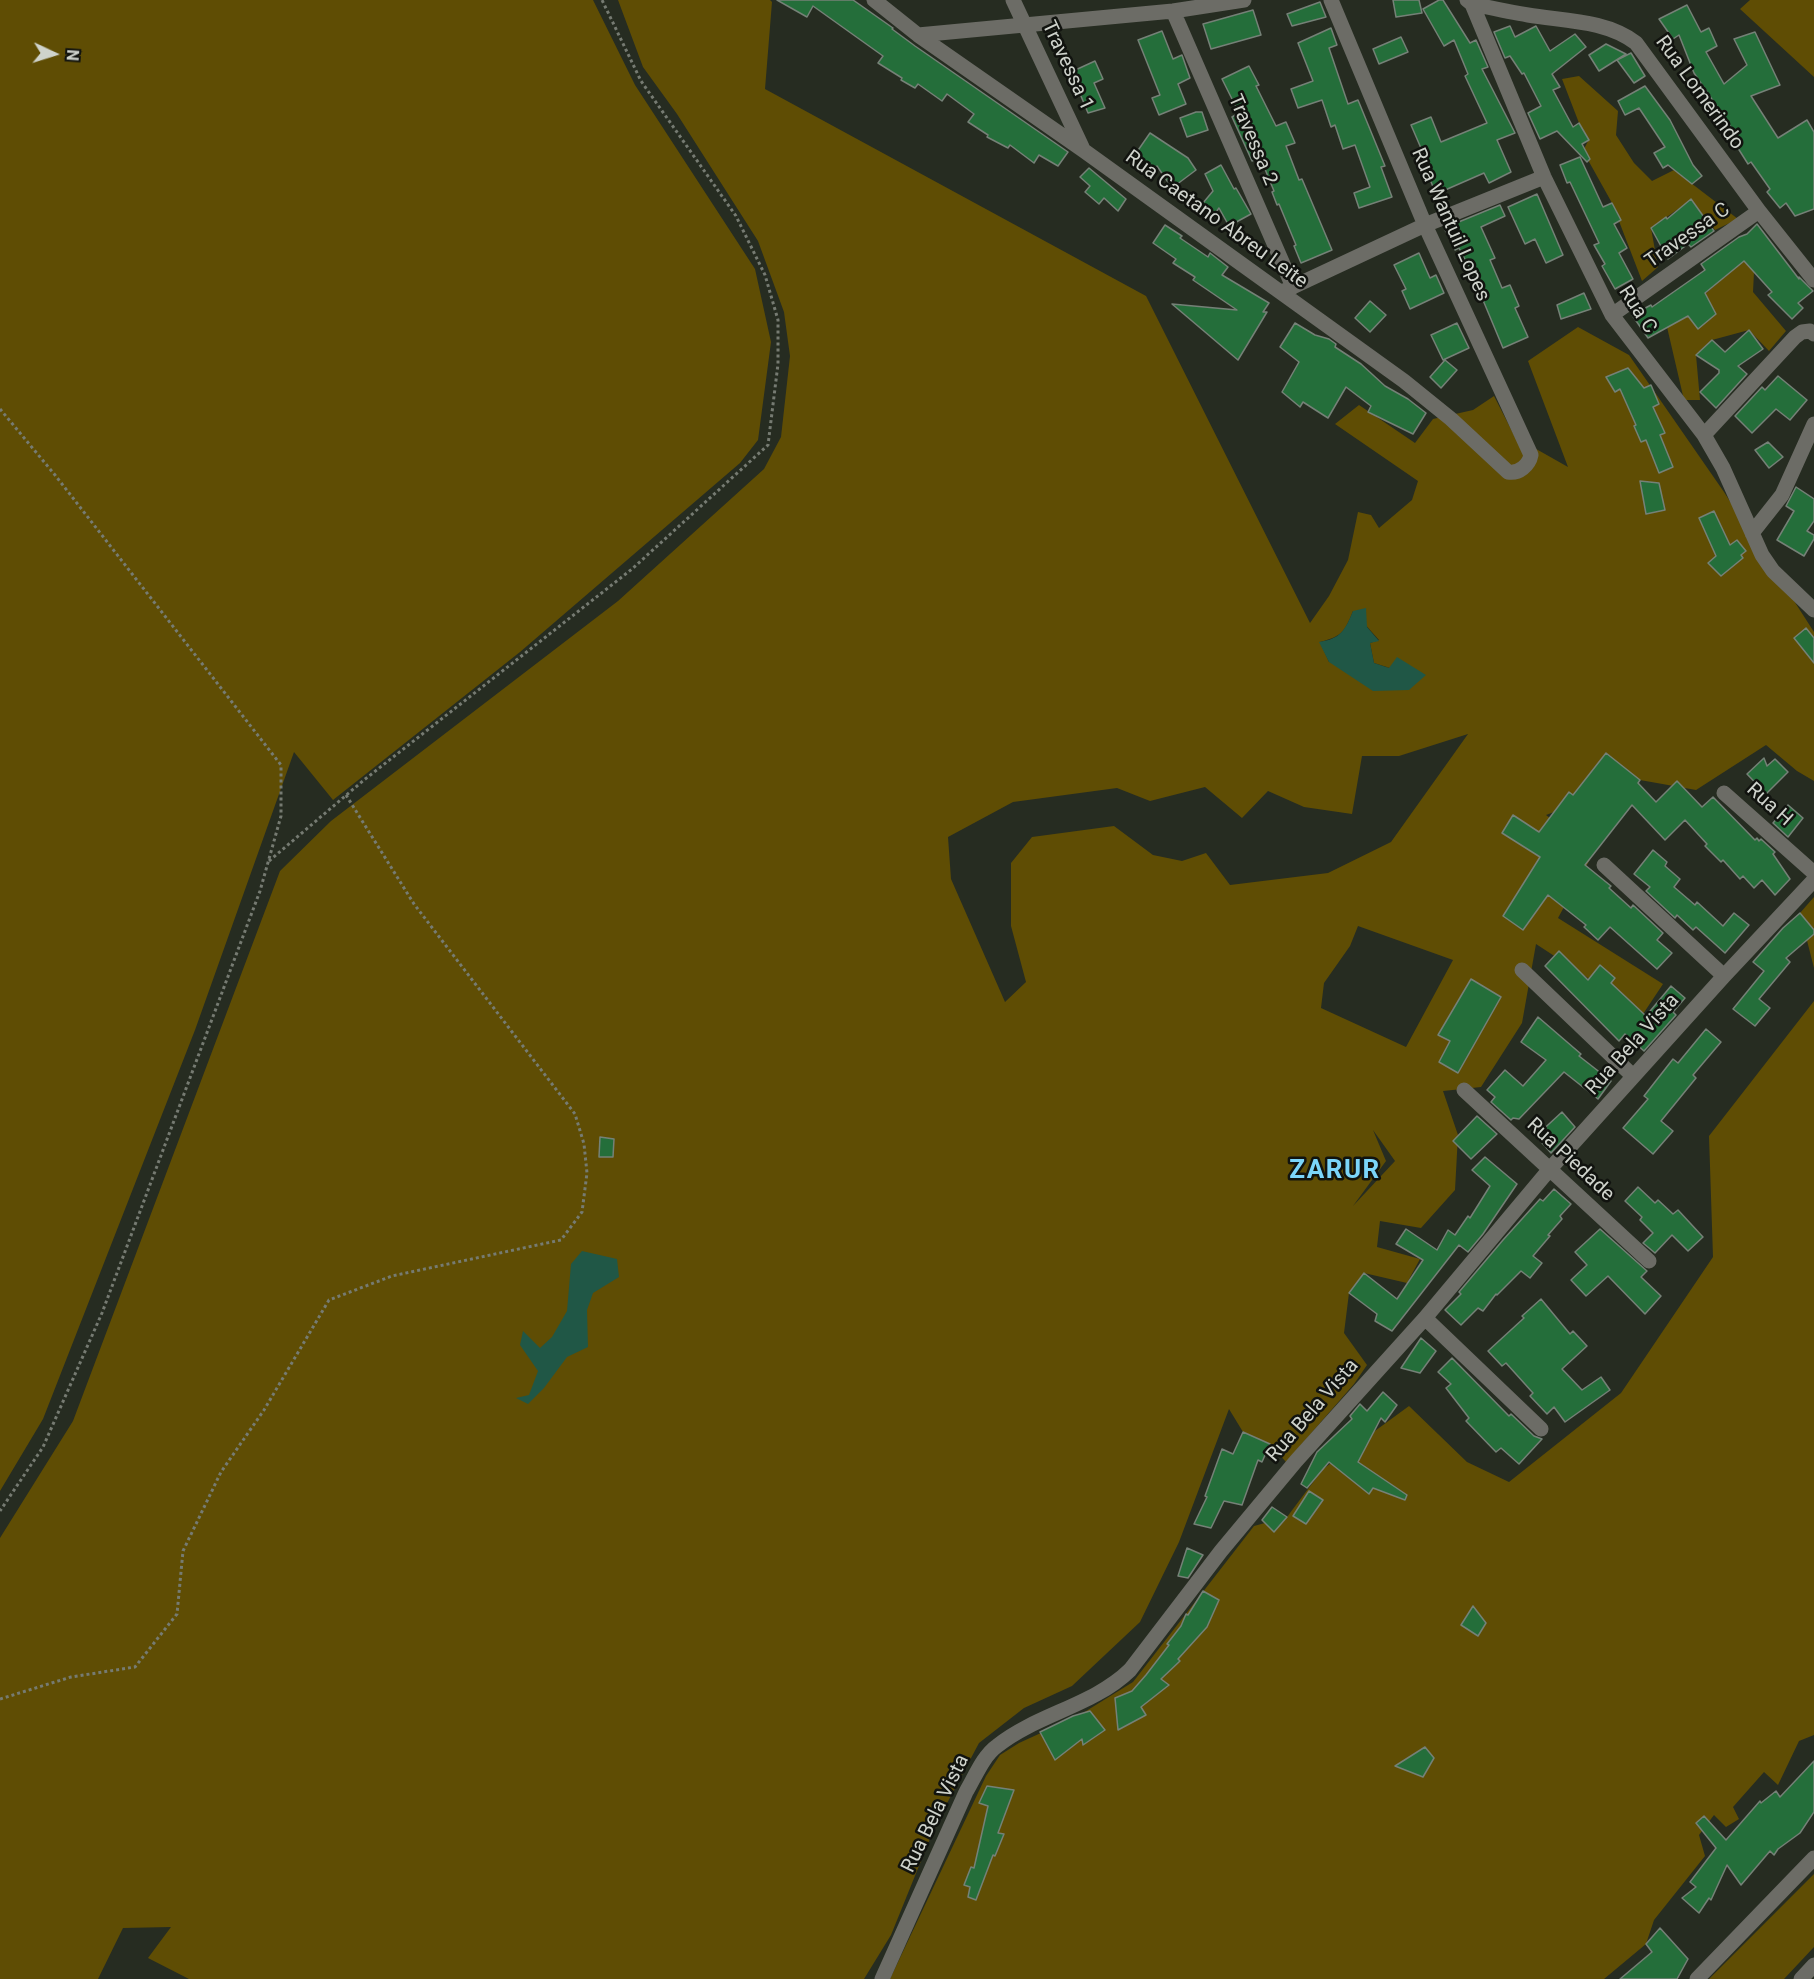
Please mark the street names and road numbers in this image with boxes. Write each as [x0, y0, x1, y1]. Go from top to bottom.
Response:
street label: Travessa 1 [1036, 17, 1098, 115]
street label: Rua Lomerindo [1650, 31, 1748, 155]
street label: Travessa 2 [1222, 91, 1282, 189]
street label: Rua Wantuil Lopes [1405, 145, 1495, 305]
street label: Rua Caetano Abreu Leite [1120, 146, 1312, 294]
street label: Travessa C [1641, 198, 1735, 274]
street label: Rua C [1613, 282, 1661, 338]
street label: Rua H [1741, 778, 1797, 832]
street label: Rua Bela Vista [1581, 989, 1685, 1101]
street label: Rua Piedade [1521, 1113, 1619, 1207]
street label: Rua Bela Vista [1262, 1355, 1364, 1467]
street label: Rua Bela Vista [897, 1751, 975, 1877]

